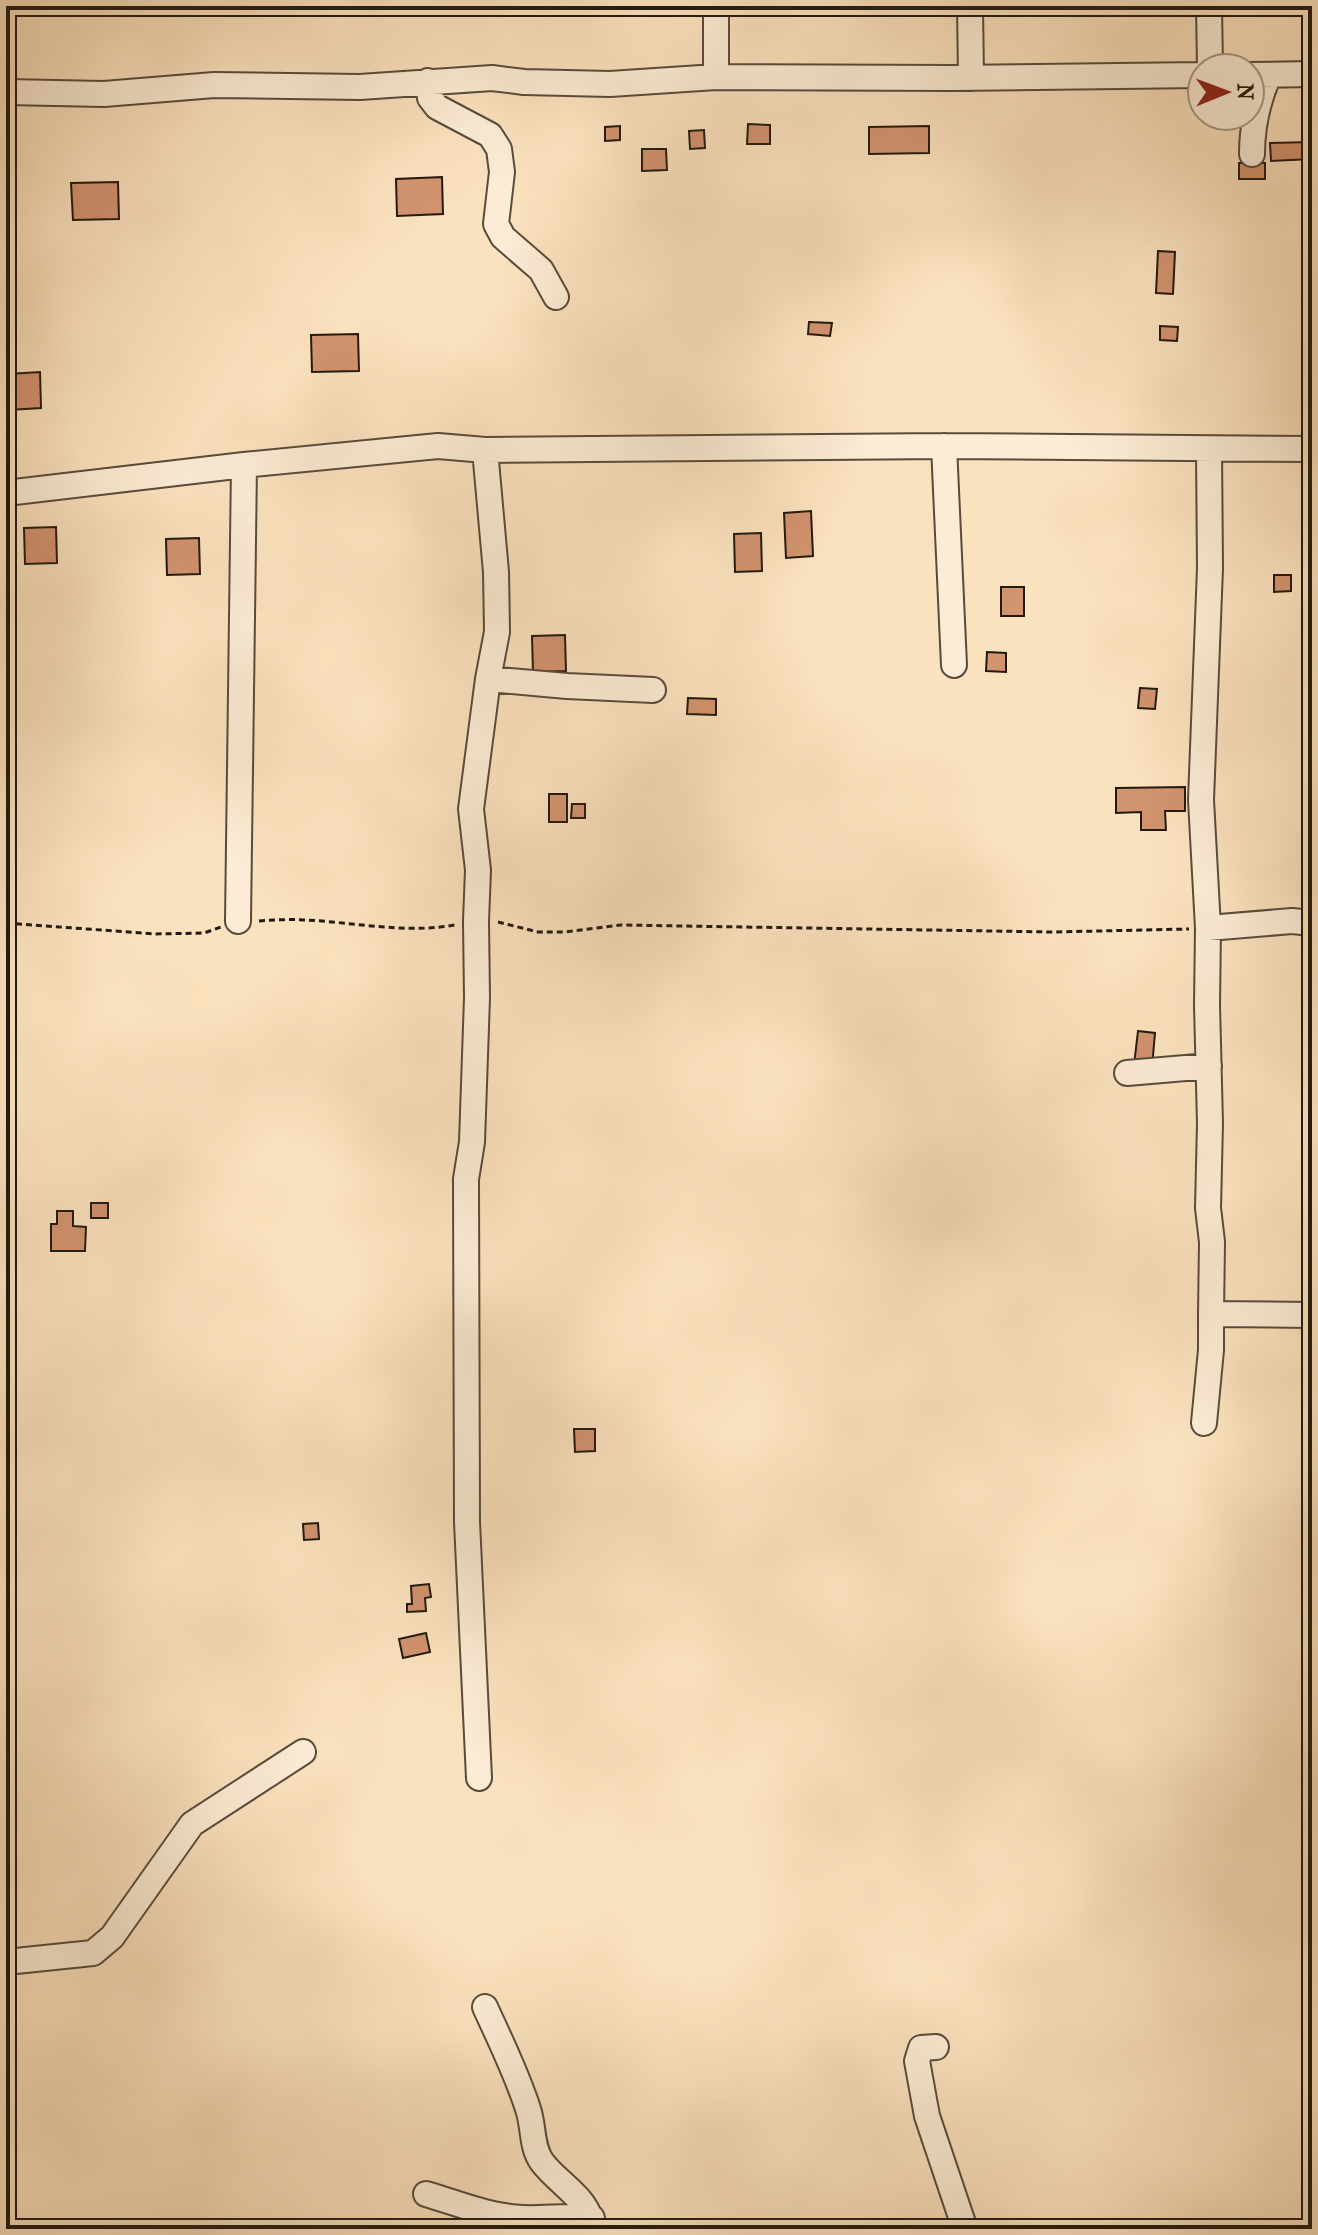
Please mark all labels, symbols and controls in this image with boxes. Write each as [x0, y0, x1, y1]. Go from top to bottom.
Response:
north arrow [1186, 52, 1266, 132]
text: N [1232, 83, 1258, 101]

